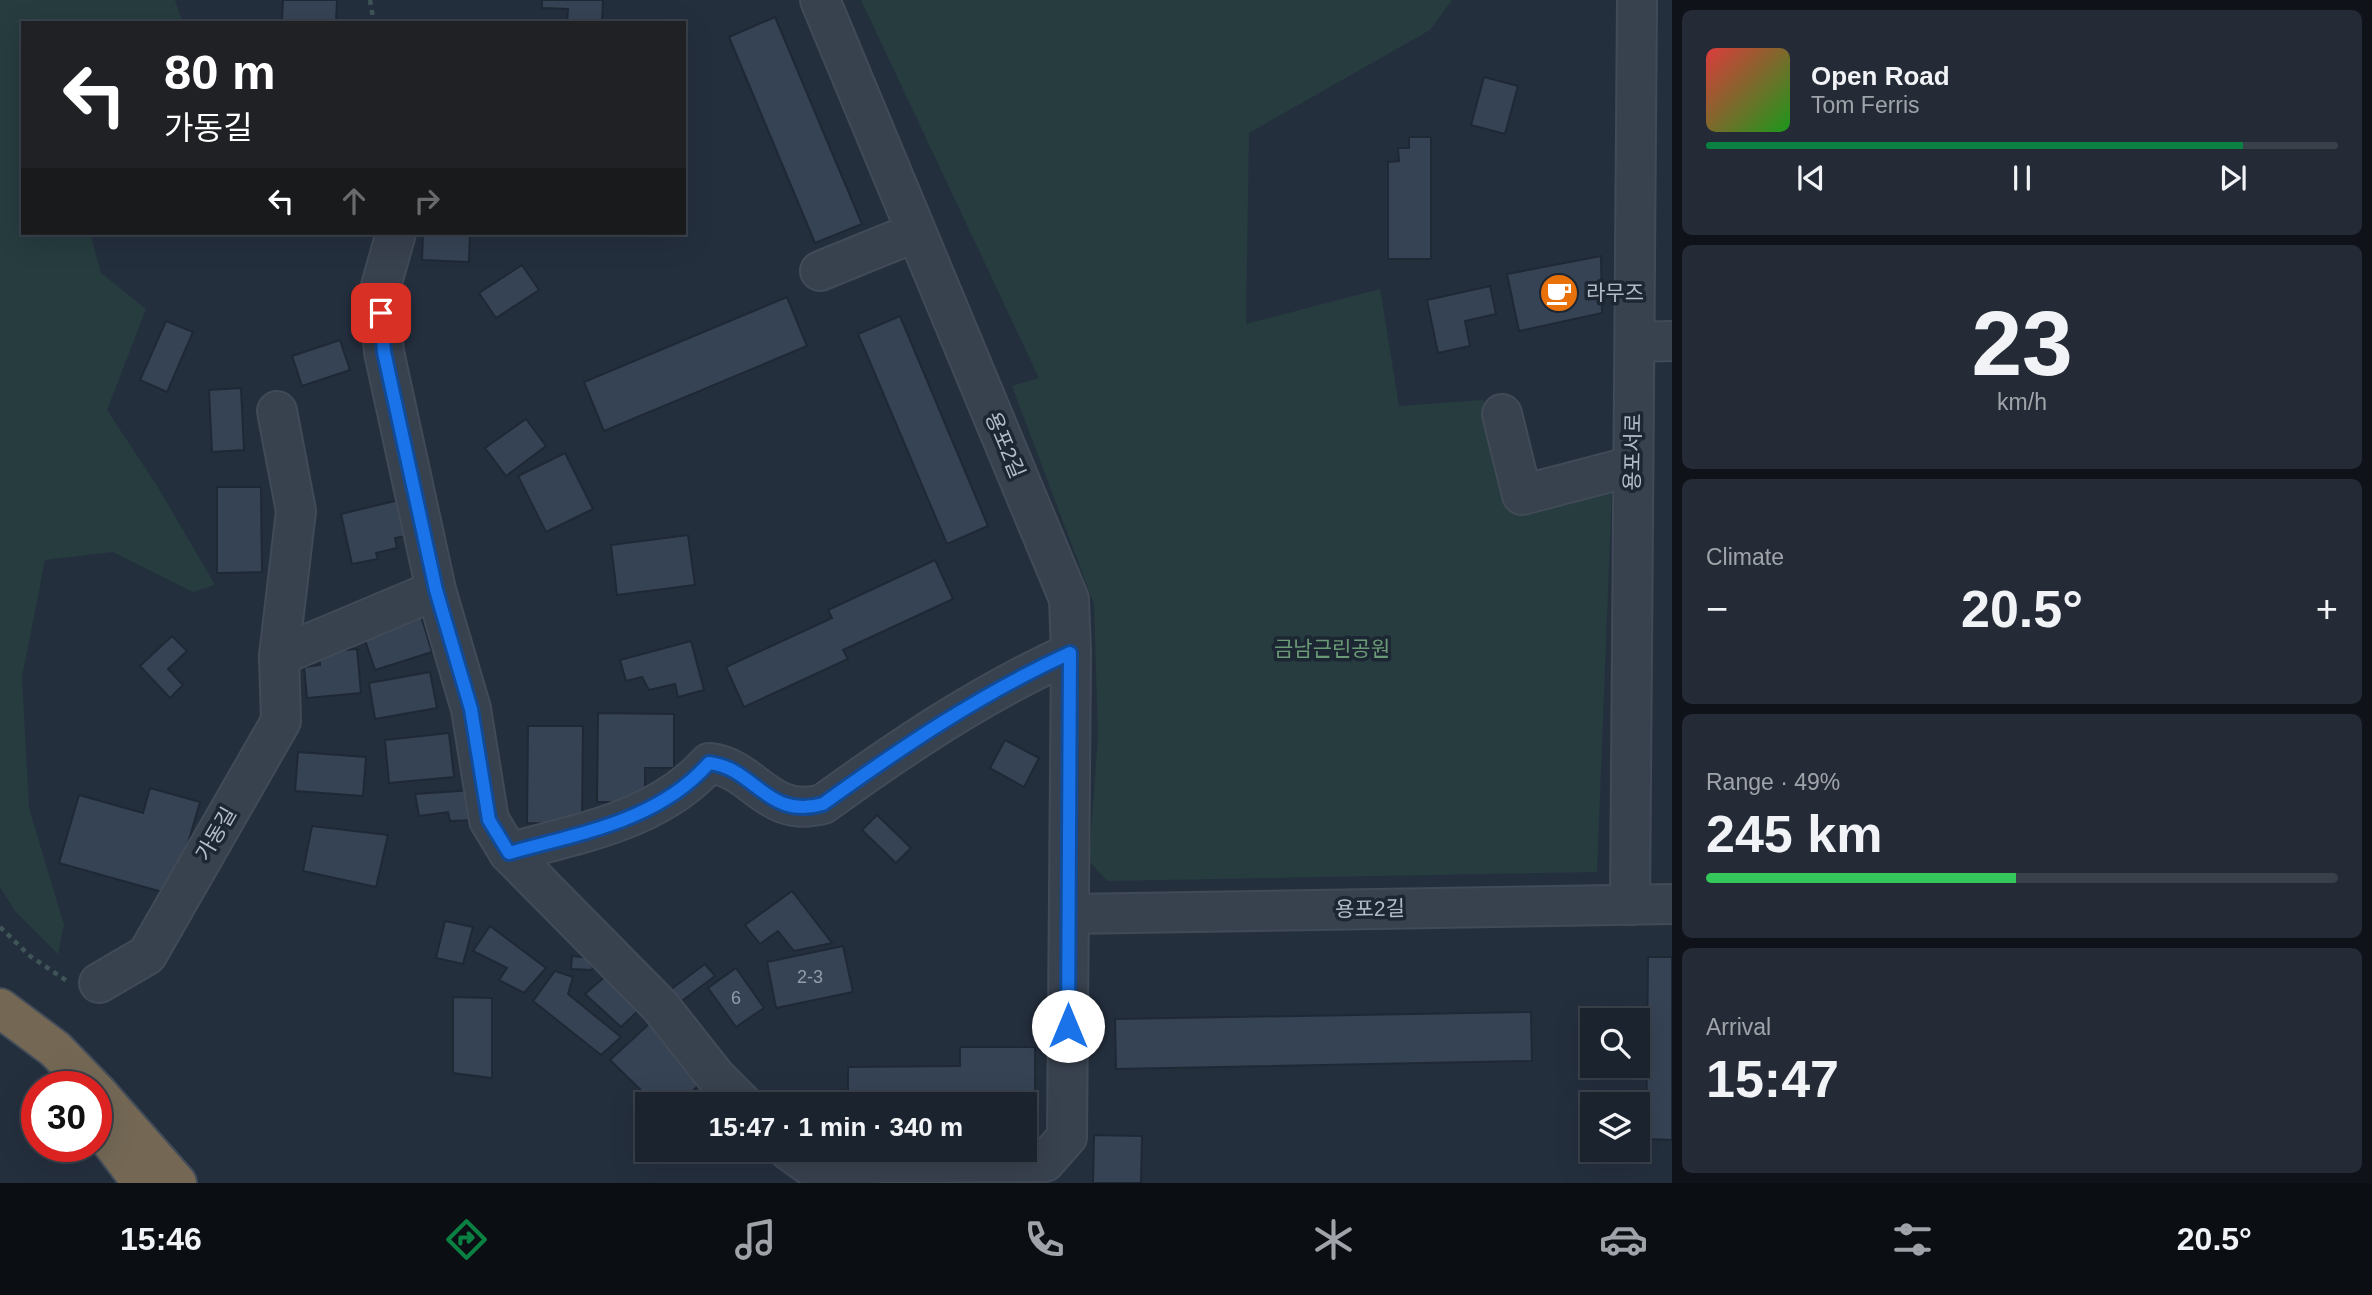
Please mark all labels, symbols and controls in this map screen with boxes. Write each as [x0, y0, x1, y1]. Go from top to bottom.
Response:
text: 80 m [164, 45, 276, 99]
icon: left [49, 49, 140, 140]
text: Open Road [1811, 61, 1950, 91]
text: Tom Ferris [1811, 92, 1920, 118]
text: 가동길 [164, 110, 252, 146]
icon: previous [1792, 159, 1830, 197]
icon: pause [2003, 159, 2041, 197]
icon: next [2214, 159, 2252, 197]
icon: left [262, 182, 300, 220]
icon: ahead [335, 182, 373, 220]
icon: right [408, 182, 446, 220]
cafe icon: 라무즈 [1538, 272, 1580, 314]
place label: 라무즈 [1586, 281, 1644, 304]
pin [351, 283, 411, 343]
text: 23 [1971, 293, 2073, 394]
icon: arrive [362, 294, 400, 332]
text: km/h [1997, 389, 2047, 415]
street label: 용포2길 [981, 408, 1030, 481]
street label: 용포서로 [1620, 413, 1645, 491]
text: Climate [1706, 544, 1784, 570]
text: 20.5° [1961, 580, 2083, 638]
text: − [1706, 588, 1728, 630]
text: + [2316, 588, 2338, 630]
park label: 금남근린공원 [1274, 637, 1390, 660]
text: Range · 49% [1706, 769, 1840, 795]
street label: 가동길 [191, 803, 240, 865]
text: 245 km [1706, 805, 1882, 863]
street label: 용포2길 [1335, 896, 1405, 921]
house number: 2-3 [797, 967, 823, 987]
house number: 6 [731, 988, 741, 1008]
position arrow [1031, 989, 1105, 1063]
map controls [1580, 1008, 1650, 1162]
button: search [1580, 1008, 1650, 1078]
text: Arrival [1706, 1014, 1771, 1040]
text: 15:47 [1706, 1050, 1839, 1108]
speed limit sign: 30 [21, 1071, 112, 1162]
button: layers [1580, 1092, 1650, 1162]
text: 15:47 · 1 min · 340 m [709, 1112, 963, 1142]
icon: directions [442, 1215, 491, 1264]
icon: music [731, 1215, 780, 1264]
icon: phone [1020, 1215, 1069, 1264]
icon: climate [1309, 1215, 1358, 1264]
icon: car [1599, 1215, 1648, 1264]
icon: filters [1888, 1215, 1937, 1264]
text: 15:46 [120, 1221, 202, 1257]
text: 20.5° [2177, 1221, 2252, 1257]

